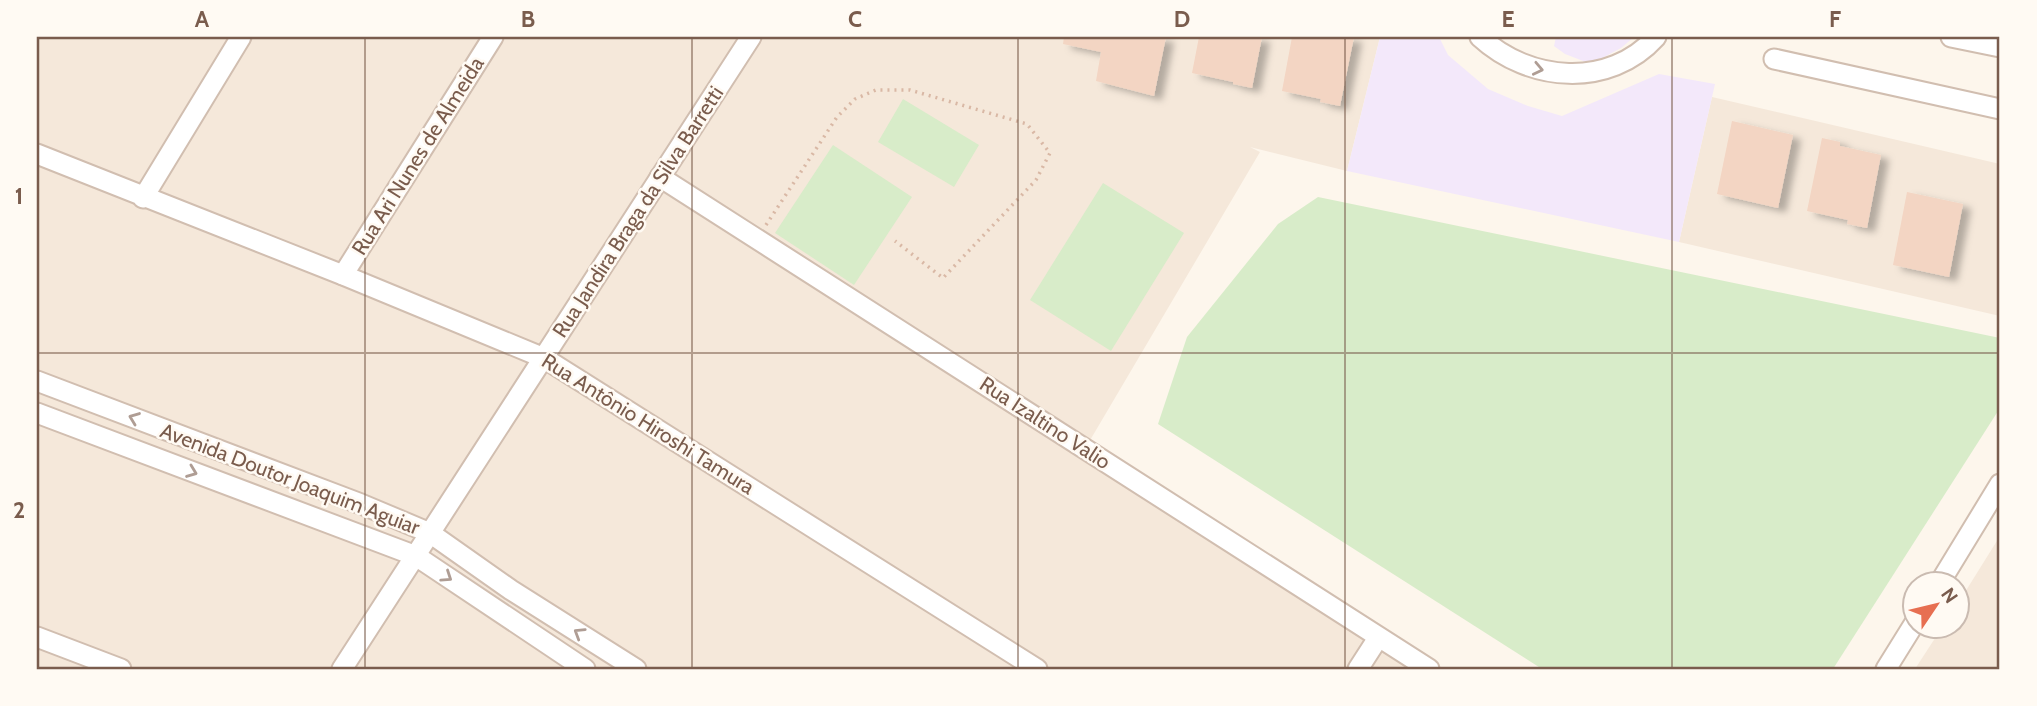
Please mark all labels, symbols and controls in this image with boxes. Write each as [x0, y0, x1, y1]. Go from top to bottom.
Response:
text: A [195, 5, 210, 33]
text: B [521, 5, 535, 33]
text: C [848, 5, 862, 33]
text: D [1174, 5, 1190, 33]
text: E [1501, 5, 1515, 33]
text: F [1829, 5, 1841, 33]
street label: Rua Ari Nunes de Almeida [346, 52, 489, 259]
one-way arrow [1532, 61, 1544, 76]
street label: Rua Jandira Braga da Silva Barretti [547, 81, 728, 342]
text: 1 [15, 182, 23, 210]
street label: Rua Antônio Hiroshi Tamura [537, 348, 759, 499]
street label: Rua Izaltino Valio [975, 371, 1115, 474]
one-way arrow [128, 412, 140, 426]
street label: Avenida Doutor Joaquim Aguiar [157, 417, 424, 540]
one-way arrow [186, 464, 198, 478]
text: 2 [13, 496, 25, 524]
one-way arrow [439, 569, 452, 581]
north arrow [1900, 570, 1970, 640]
text: N [1936, 583, 1963, 608]
one-way arrow [573, 628, 586, 641]

